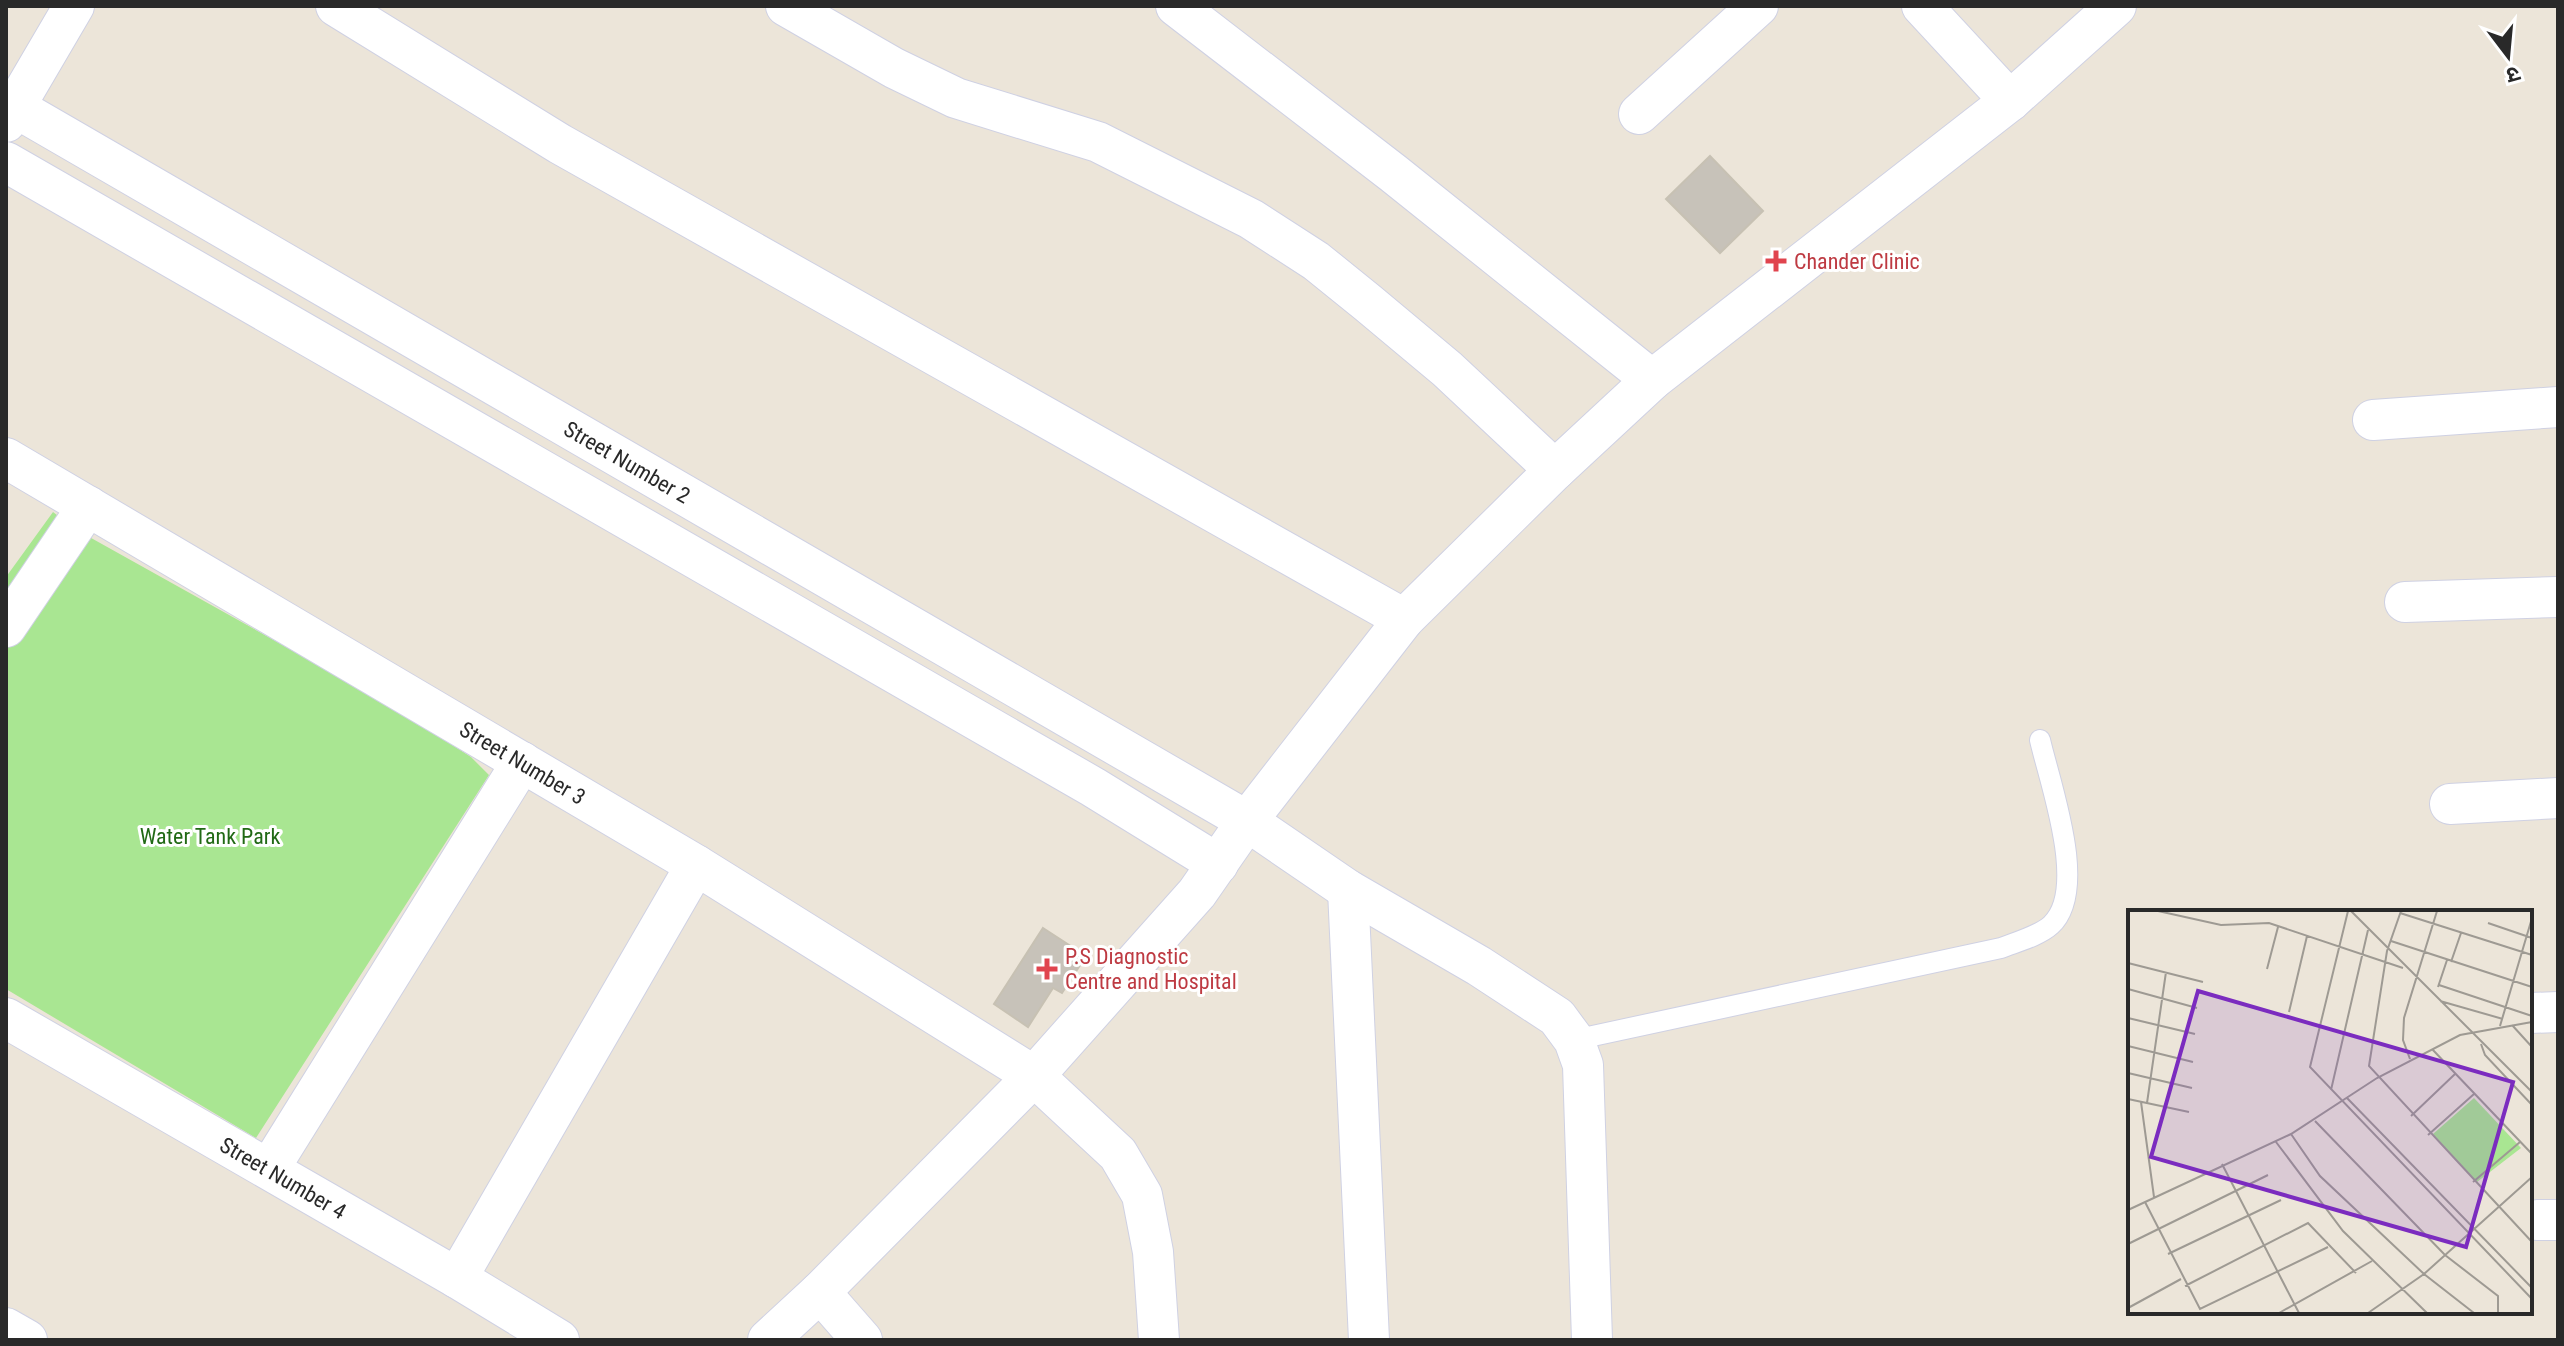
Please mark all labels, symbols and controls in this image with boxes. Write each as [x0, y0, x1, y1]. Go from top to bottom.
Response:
north arrow [2468, 16, 2548, 96]
text: उ [2503, 61, 2523, 89]
place label: Chander Clinic [1794, 249, 1920, 274]
marker: Chander Clinic [1765, 250, 1787, 272]
street label: Street Number 2 [560, 416, 695, 508]
street label: Street Number 3 [456, 716, 590, 809]
park label: Water Tank Park [140, 824, 280, 849]
inset map [2128, 910, 2532, 1314]
place label: P.S Diagnostic Centre and Hospital [1065, 944, 1237, 994]
marker: P.S Diagnostic Centre and Hospital [1036, 958, 1058, 980]
street label: Street Number 4 [216, 1132, 351, 1224]

